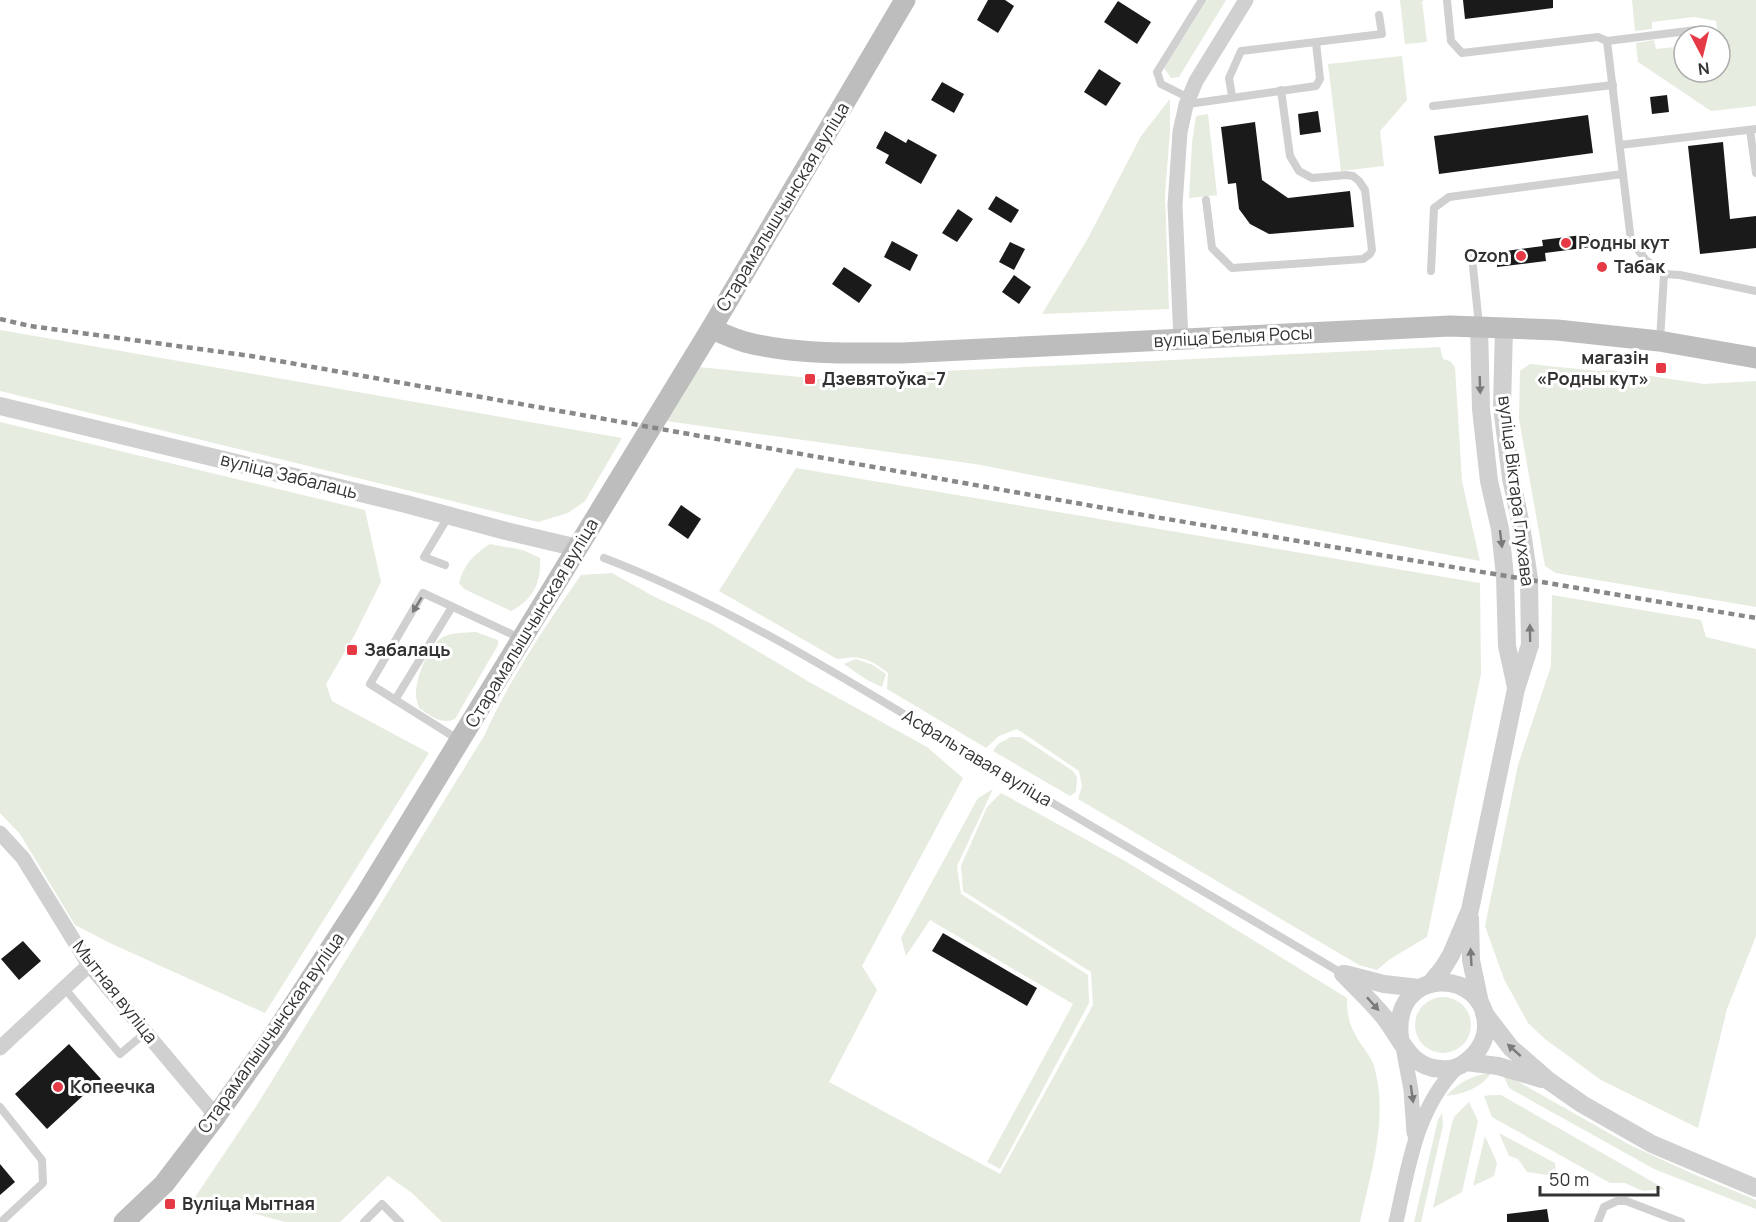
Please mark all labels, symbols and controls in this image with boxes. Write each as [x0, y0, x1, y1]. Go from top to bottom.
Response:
north arrow [1672, 24, 1732, 84]
text: N [1697, 57, 1711, 81]
street label: Старамалышчынская вуліца [710, 97, 854, 316]
place label: Родны кут [1578, 230, 1670, 254]
marker: Родны кут [1559, 236, 1573, 250]
place label: Ozon [1464, 243, 1509, 267]
marker: Ozon [1514, 249, 1528, 263]
place label: Табак [1614, 254, 1666, 278]
marker: Табак [1595, 260, 1609, 274]
street label: вуліца Белыя Росы [1153, 320, 1313, 352]
place label: магазін «Родны кут» [1536, 345, 1649, 390]
marker: магазін «Родны кут» [1654, 361, 1668, 375]
place label: Дзевятоўка–7 [822, 366, 946, 390]
marker: Дзевятоўка–7 [803, 372, 817, 386]
one-way arrow [1475, 376, 1485, 395]
street label: вуліца Віктара Глухава [1493, 394, 1541, 588]
street label: вуліца Забалаць [218, 446, 360, 504]
street label: Старамалышчынская вуліца [459, 513, 603, 732]
one-way arrow [1496, 529, 1505, 548]
one-way arrow [411, 597, 422, 613]
one-way arrow [1525, 623, 1535, 642]
place label: Забалаць [364, 637, 450, 661]
marker: Забалаць [345, 643, 359, 657]
street label: Асфальтавая вуліца [898, 703, 1057, 811]
street label: Старамалышчынская вуліца [191, 927, 349, 1138]
street label: Мытная вуліца [68, 935, 164, 1048]
one-way arrow [1467, 947, 1476, 966]
one-way arrow [1366, 997, 1380, 1012]
one-way arrow [1507, 1044, 1522, 1057]
place label: Копеечка [70, 1074, 155, 1098]
marker: Копеечка [51, 1080, 65, 1094]
one-way arrow [1407, 1084, 1416, 1103]
scale bar [1540, 1159, 1658, 1197]
text: 50 m [1549, 1167, 1589, 1191]
place label: Вуліца Мытная [182, 1191, 315, 1215]
marker: Вуліца Мытная [163, 1197, 177, 1211]

